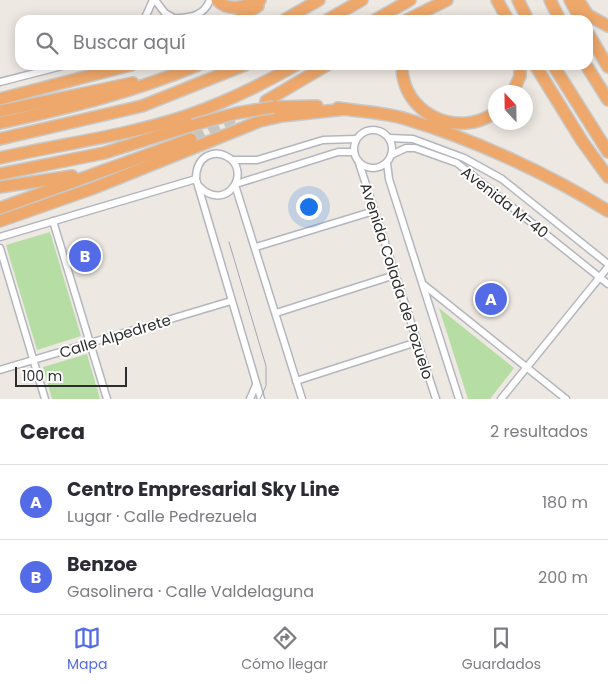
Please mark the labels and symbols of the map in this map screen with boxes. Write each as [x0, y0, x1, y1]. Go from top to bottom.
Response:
north arrow [488, 85, 533, 130]
street label: Avenida M-40 [457, 161, 553, 243]
street label: Avenida Colada de Pozuelo [355, 180, 439, 382]
your location [296, 194, 322, 220]
pin: B [69, 237, 101, 275]
pin: A [475, 280, 507, 318]
street label: Calle Alpedrete [57, 309, 173, 363]
scale bar [15, 364, 128, 387]

